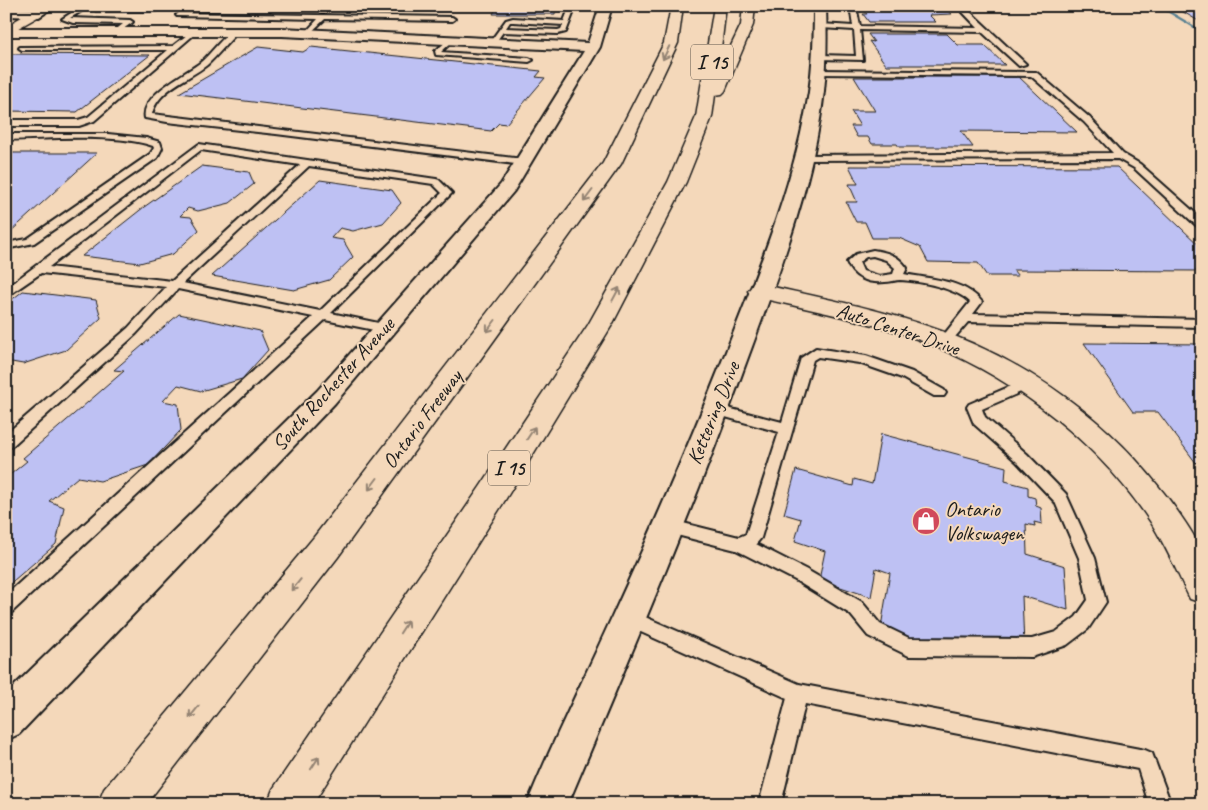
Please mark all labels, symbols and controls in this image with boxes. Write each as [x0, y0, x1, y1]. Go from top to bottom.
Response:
road number: I 15 [691, 44, 733, 80]
one-way arrow [661, 45, 670, 60]
one-way arrow [583, 189, 594, 202]
one-way arrow [611, 287, 621, 302]
street label: Auto Center Drive [833, 297, 964, 361]
street label: South Rochester Avenue [266, 311, 401, 456]
one-way arrow [486, 319, 497, 332]
street label: Kettering Drive [681, 357, 746, 468]
street label: Ontario Freeway [376, 363, 469, 474]
one-way arrow [526, 426, 536, 440]
road number: I 15 [488, 450, 530, 486]
one-way arrow [368, 477, 378, 491]
place label: Ontario Volkswagen [945, 496, 1025, 546]
shop icon: Ontario Volkswagen [911, 506, 941, 536]
one-way arrow [290, 578, 301, 591]
one-way arrow [399, 621, 409, 635]
one-way arrow [188, 705, 199, 718]
one-way arrow [310, 756, 320, 770]

